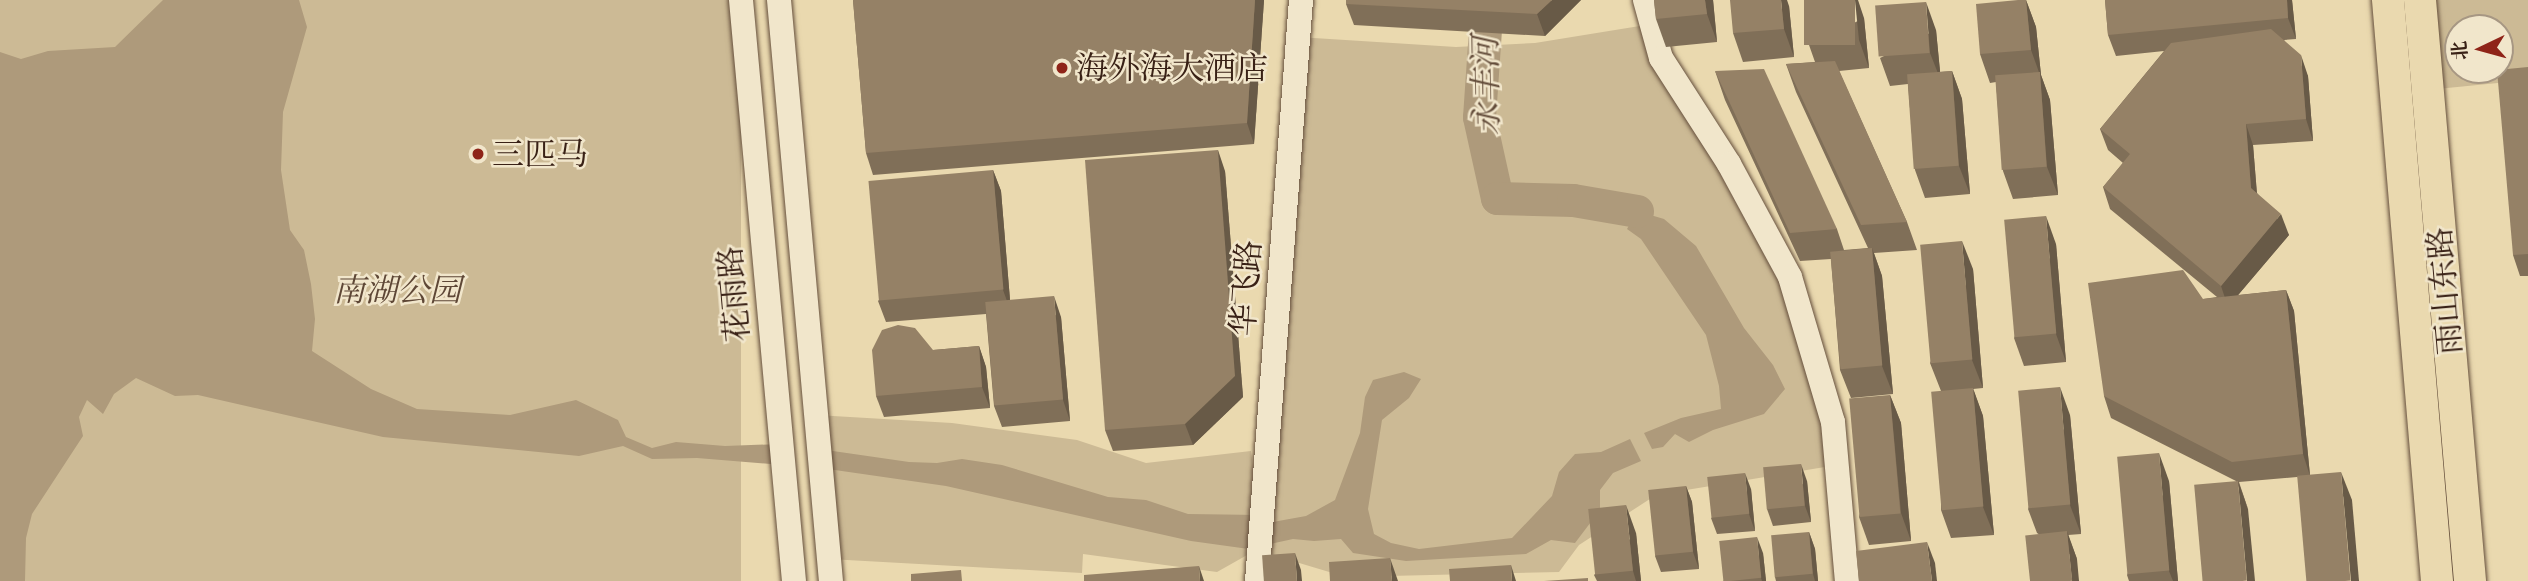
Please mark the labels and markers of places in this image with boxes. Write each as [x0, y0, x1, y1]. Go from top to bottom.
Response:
place label: 海外海大酒店 [1076, 49, 1268, 87]
marker: 海外海大酒店 [1054, 60, 1070, 76]
place label: 三匹马 [492, 135, 588, 173]
marker: 三匹马 [470, 146, 486, 162]

